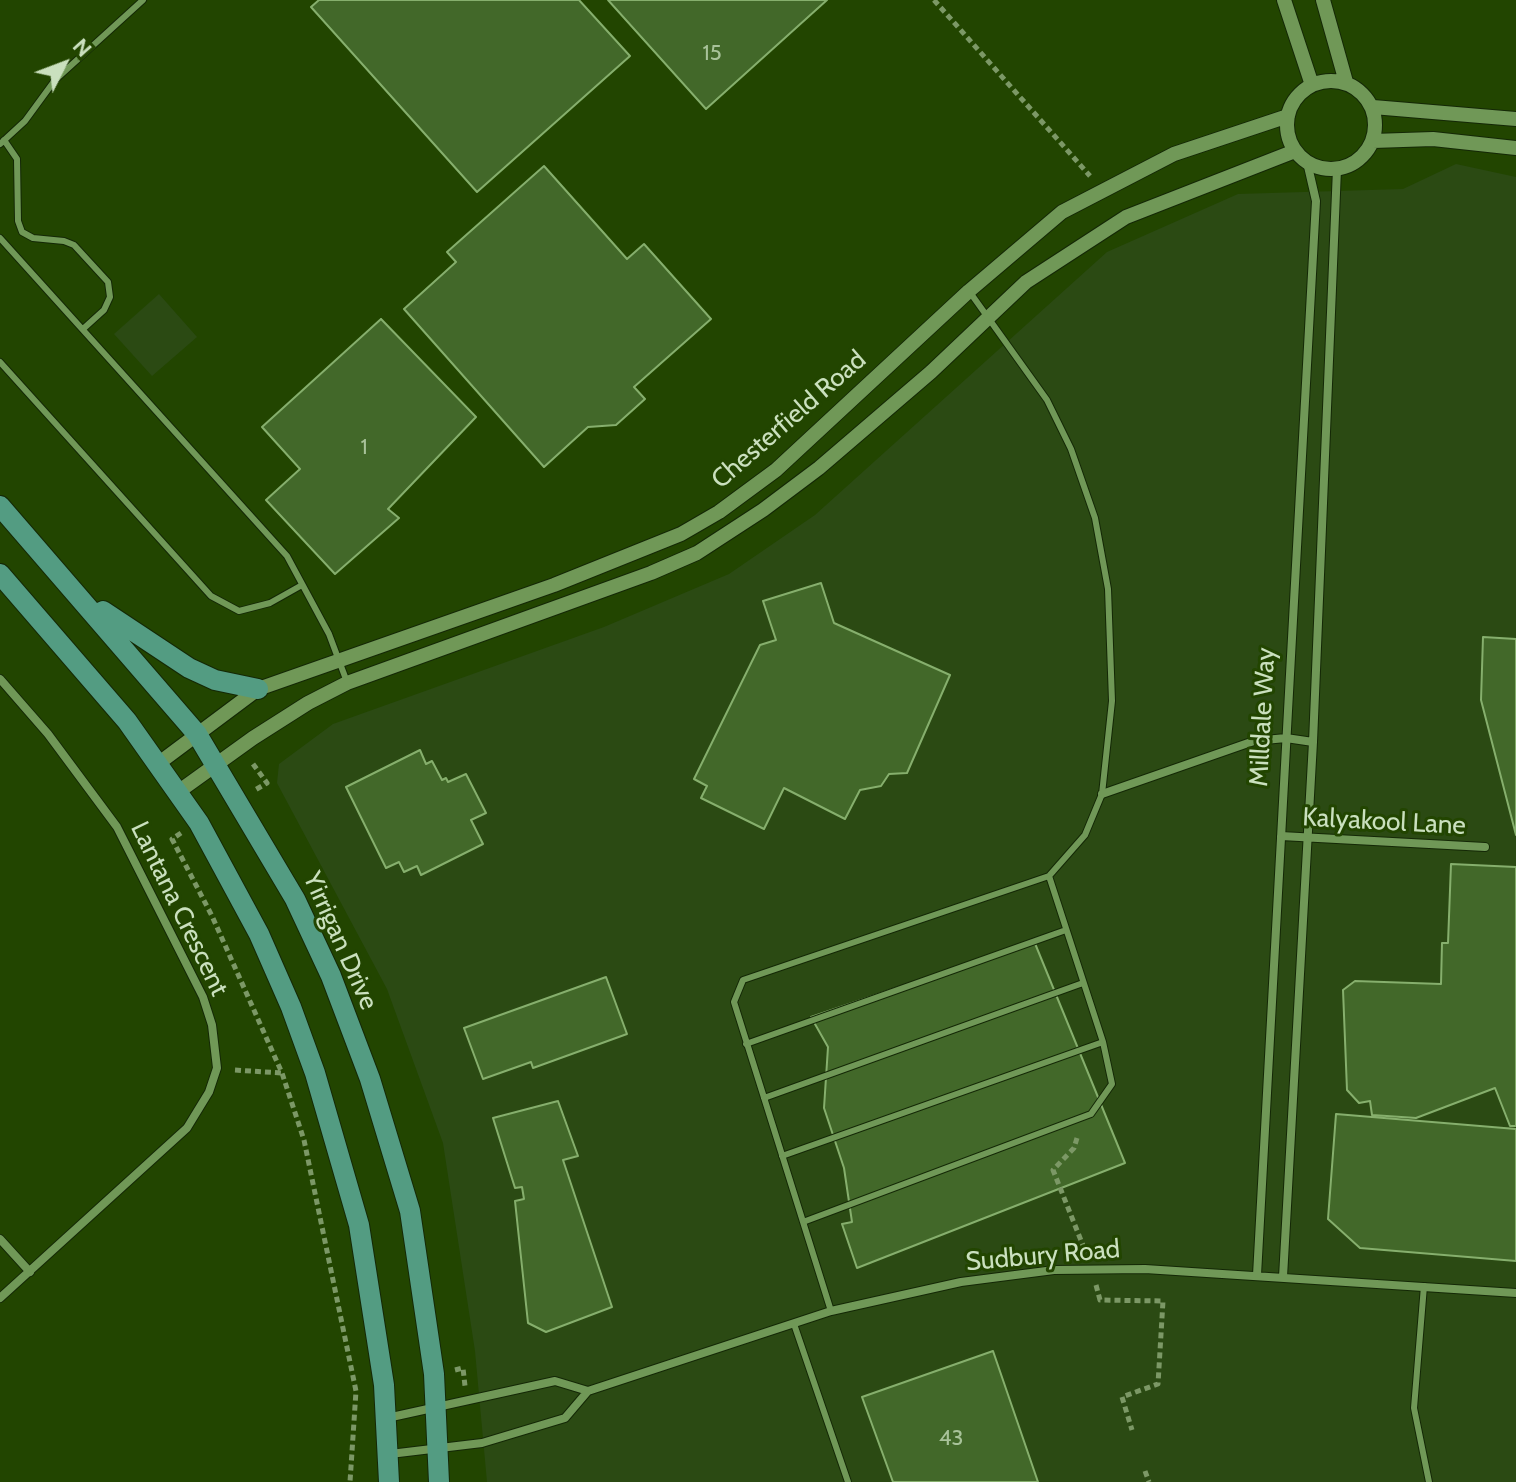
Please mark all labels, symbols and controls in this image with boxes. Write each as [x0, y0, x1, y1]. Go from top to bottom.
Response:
north arrow [24, 24, 104, 104]
text: N [67, 33, 97, 62]
house number: 15 [702, 41, 722, 67]
street label: Chesterfield Road [705, 344, 873, 496]
house number: 1 [360, 435, 368, 461]
street label: Milldale Way [1244, 647, 1282, 787]
street label: Kalyakool Lane [1301, 802, 1467, 842]
street label: Lantana Crescent [123, 817, 235, 1001]
street label: Yirrigan Drive [296, 867, 384, 1015]
street label: Sudbury Road [965, 1234, 1121, 1278]
house number: 43 [939, 1426, 963, 1452]

